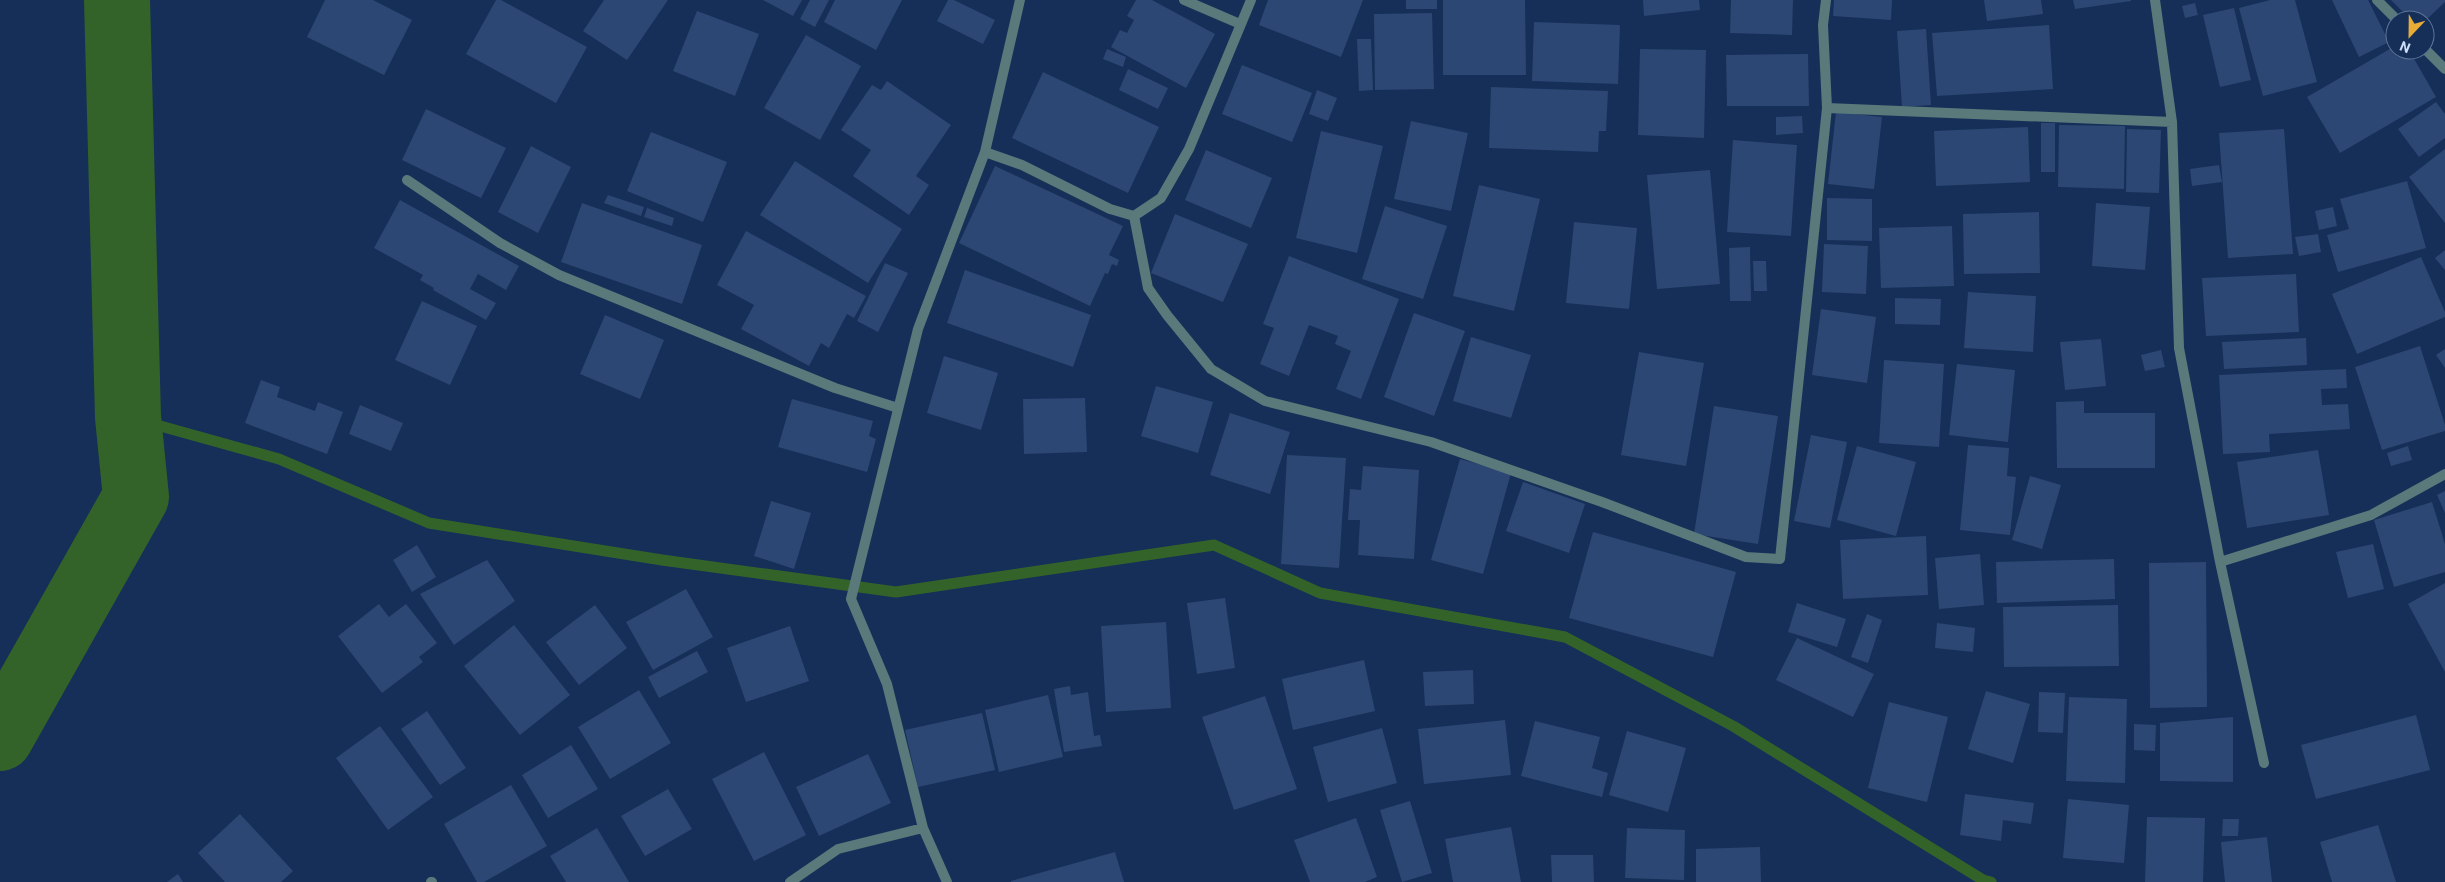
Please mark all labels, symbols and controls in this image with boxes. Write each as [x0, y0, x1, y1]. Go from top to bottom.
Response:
north arrow [2385, 10, 2435, 60]
text: N [2398, 38, 2413, 56]

